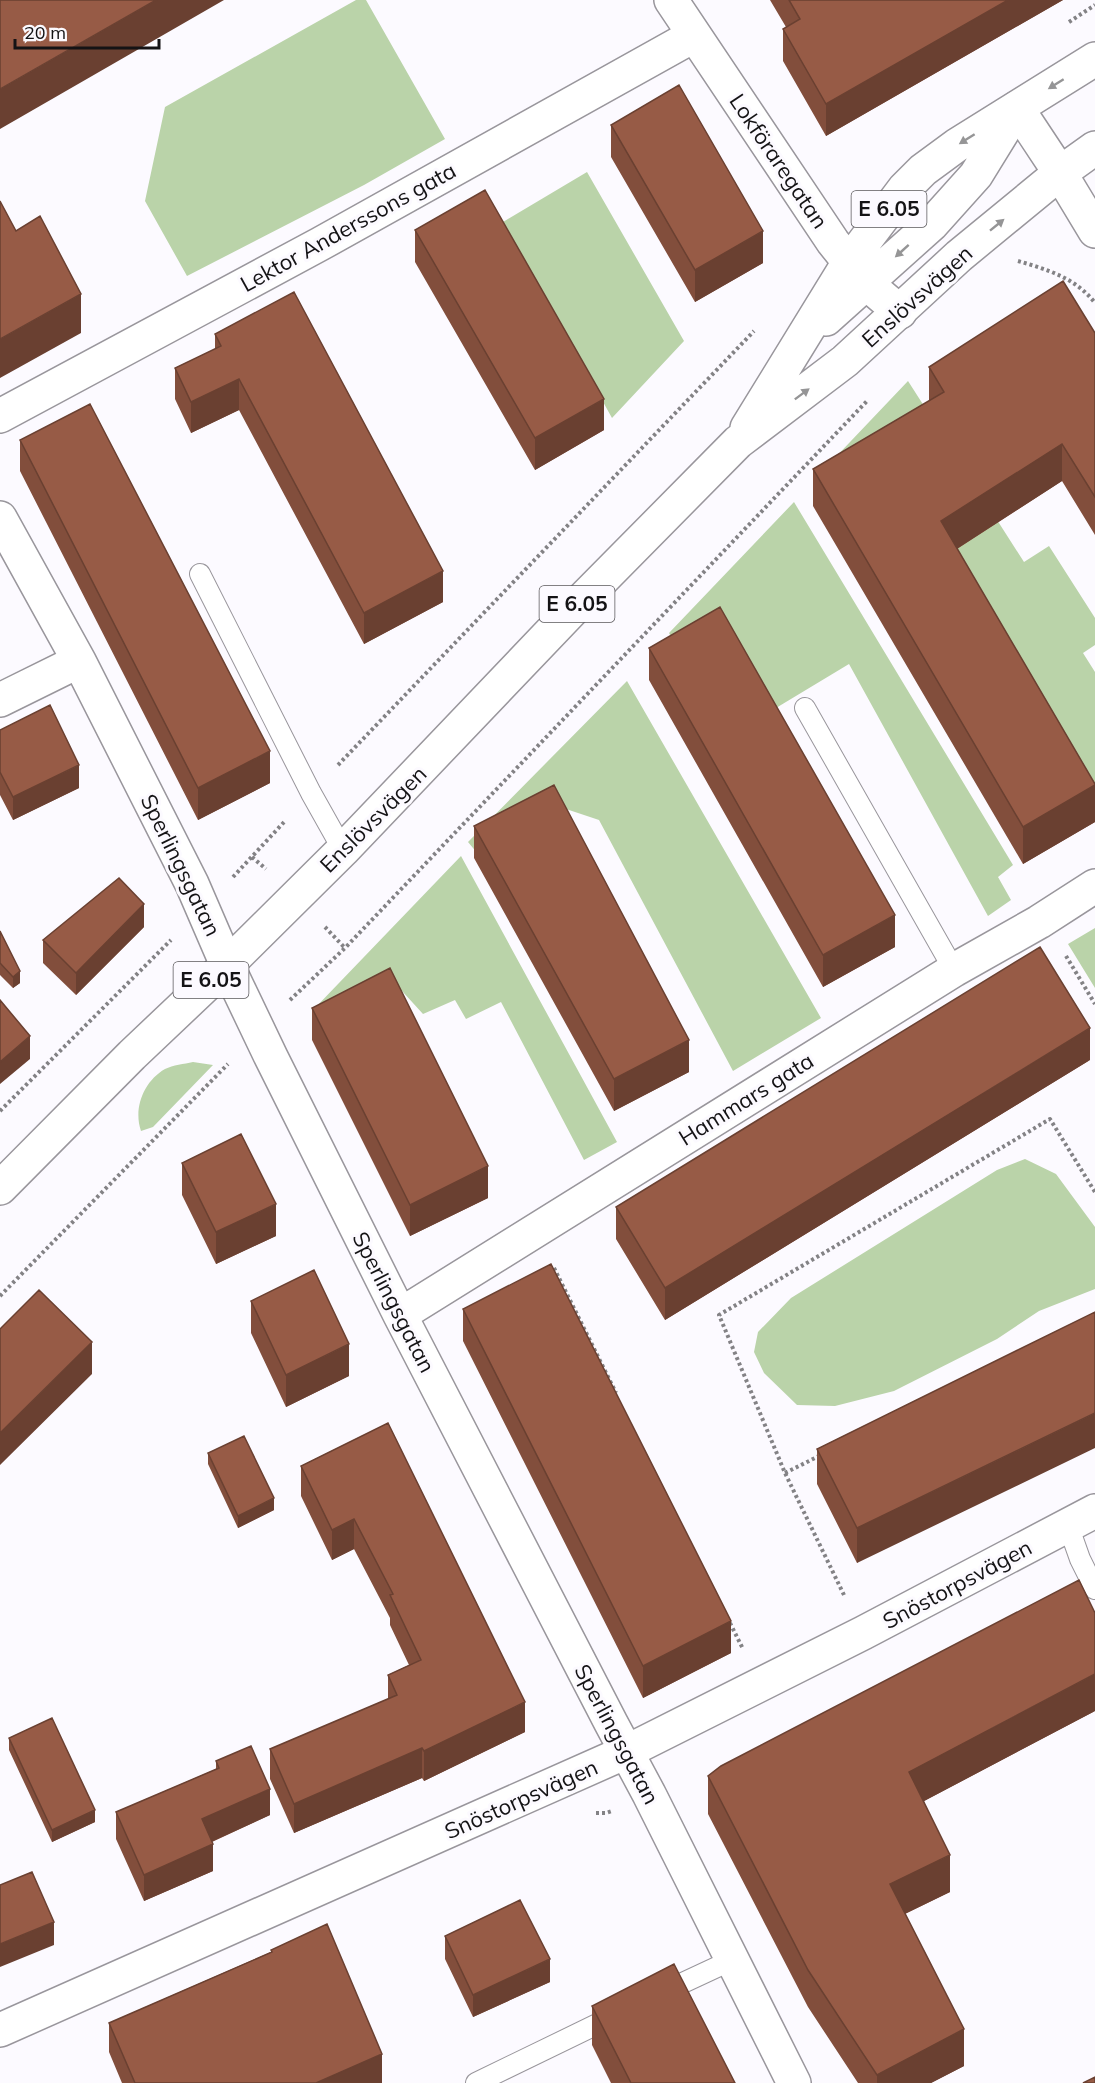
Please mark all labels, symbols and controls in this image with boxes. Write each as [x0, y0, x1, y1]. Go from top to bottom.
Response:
scale bar [15, 12, 159, 50]
text: 20 m [24, 21, 66, 44]
one-way arrow [1048, 78, 1064, 89]
street label: Lokföraregatan [724, 88, 834, 234]
one-way arrow [959, 133, 975, 144]
street label: Lektor Anderssons gata [235, 156, 461, 298]
road number: E 6.05 [852, 191, 926, 227]
one-way arrow [989, 219, 1005, 232]
street label: Enslövsvägen [856, 239, 978, 353]
one-way arrow [895, 244, 910, 257]
one-way arrow [794, 389, 809, 401]
road number: E 6.05 [540, 586, 614, 622]
street label: Enslövsvägen [314, 760, 432, 878]
street label: Sperlingsgatan [135, 789, 227, 941]
road number: E 6.05 [174, 962, 248, 998]
street label: Hammars gata [673, 1046, 819, 1152]
street label: Sperlingsgatan [346, 1227, 442, 1377]
street label: Snöstorpsvägen [878, 1533, 1036, 1635]
street label: Sperlingsgatan [568, 1659, 666, 1809]
street label: Snöstorpsvägen [440, 1753, 602, 1845]

